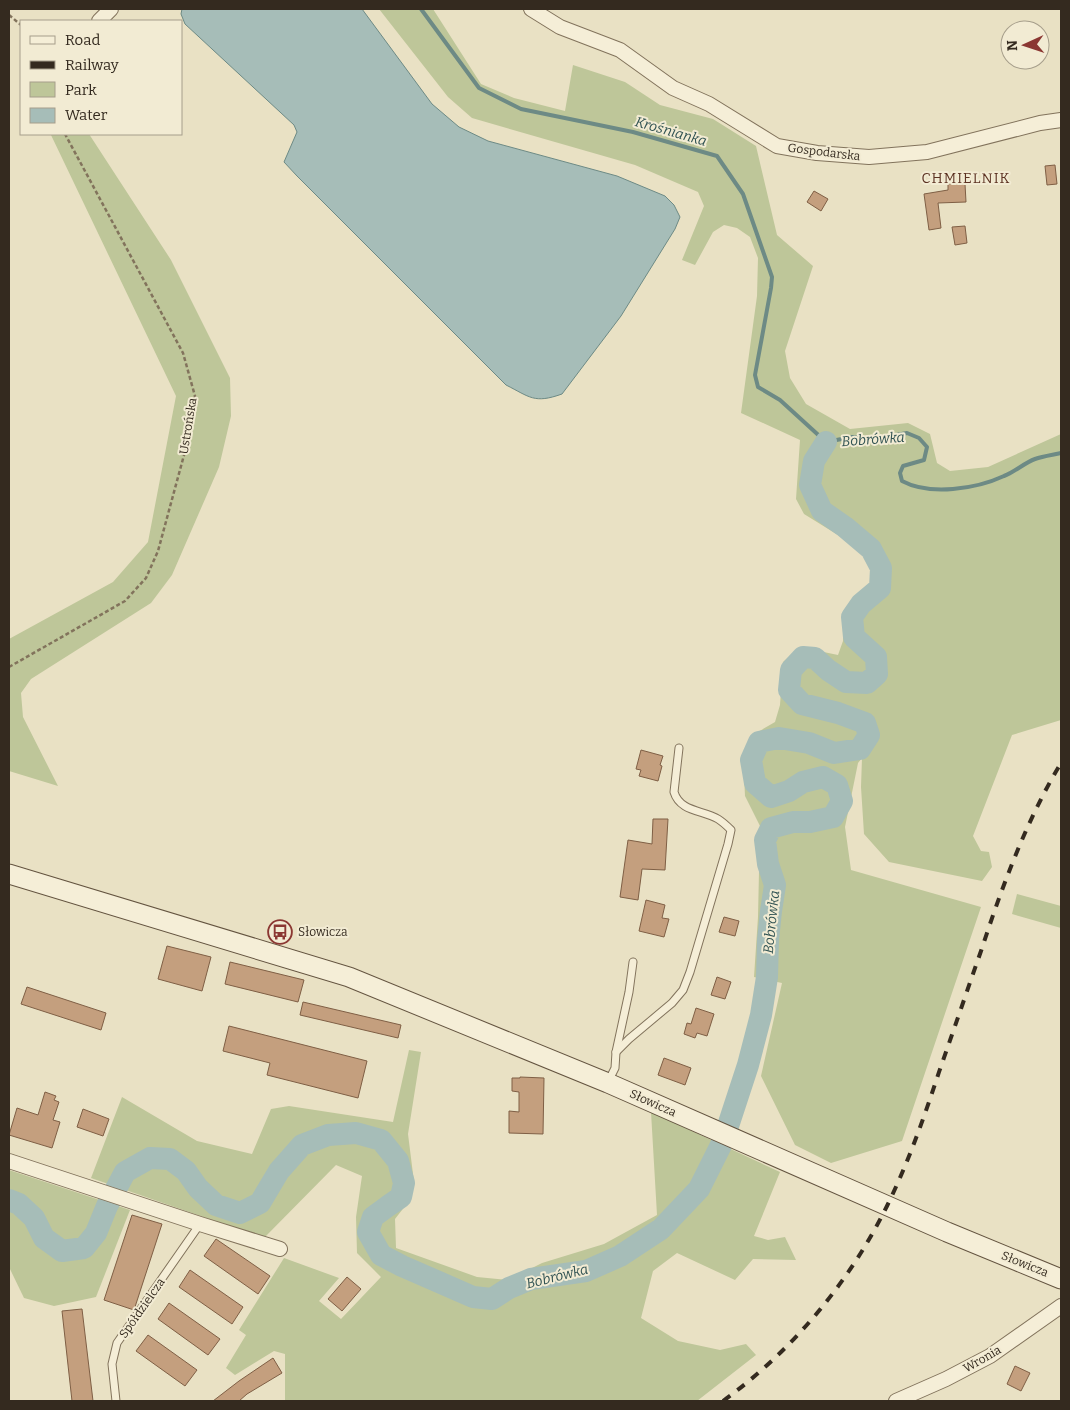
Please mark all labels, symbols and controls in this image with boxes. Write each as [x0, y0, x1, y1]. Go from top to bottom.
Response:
legend [20, 20, 182, 135]
north arrow [1000, 20, 1050, 70]
text: Road [65, 31, 100, 49]
text: N [1004, 40, 1021, 51]
text: Railway [65, 56, 119, 74]
text: Park [65, 81, 97, 99]
text: Water [65, 106, 108, 124]
water label: Krośnianka [633, 113, 709, 150]
street label: Gospodarska [787, 141, 861, 163]
district label: CHMIELNIK [922, 170, 1010, 187]
street label: Ustrońska [177, 396, 199, 455]
water label: Bobrówka [841, 429, 905, 450]
water label: Bobrówka [760, 890, 783, 954]
bus stop icon: Słowicza [267, 919, 293, 945]
place label: Słowicza [298, 925, 348, 939]
street label: Słowicza [628, 1087, 679, 1120]
street label: Słowicza [999, 1248, 1051, 1280]
water label: Bobrówka [524, 1261, 590, 1292]
street label: Spółdzielcza [116, 1275, 168, 1341]
street label: Wronia [961, 1342, 1004, 1375]

